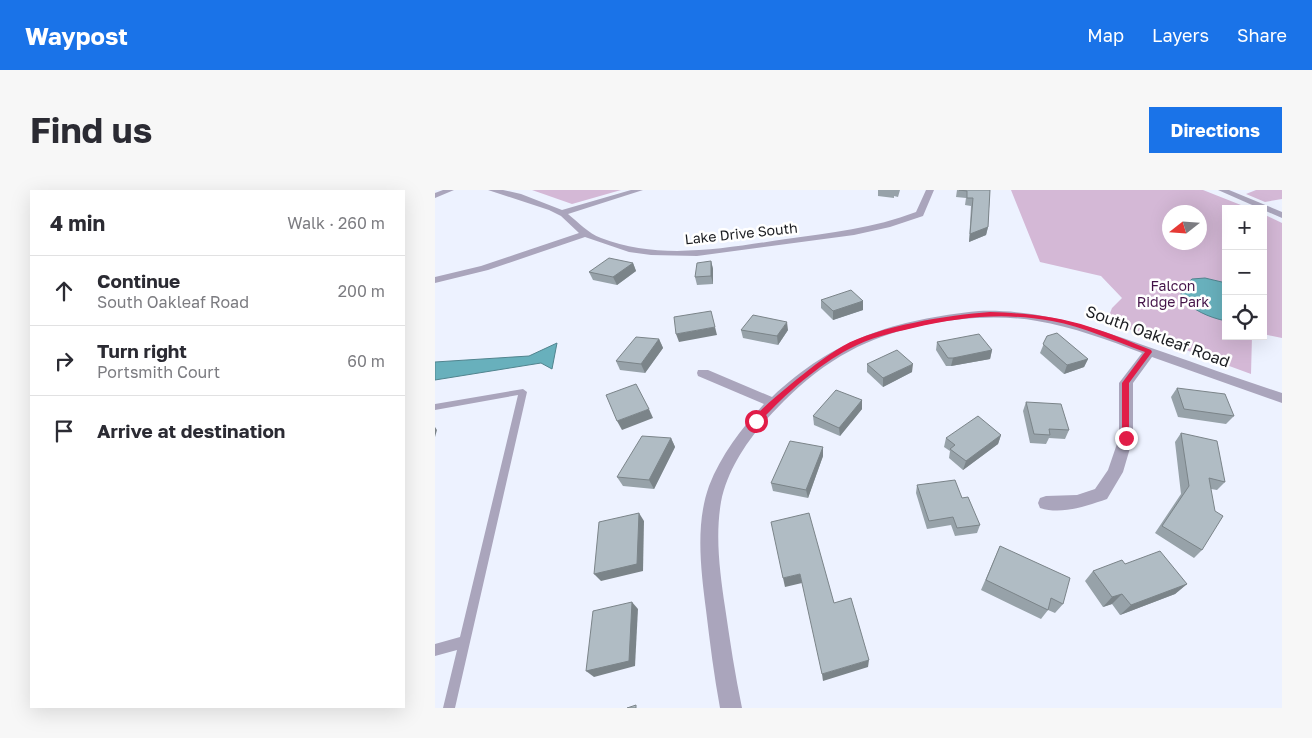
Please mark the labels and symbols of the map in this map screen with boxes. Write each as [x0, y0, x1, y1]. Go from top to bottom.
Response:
north arrow [1162, 205, 1207, 250]
street label: Lake Drive South [684, 219, 798, 247]
park label: Falcon Ridge Park [1137, 277, 1209, 310]
street label: South Oakleaf Road [1083, 301, 1233, 371]
route start [745, 410, 768, 433]
route end [1115, 427, 1138, 450]

